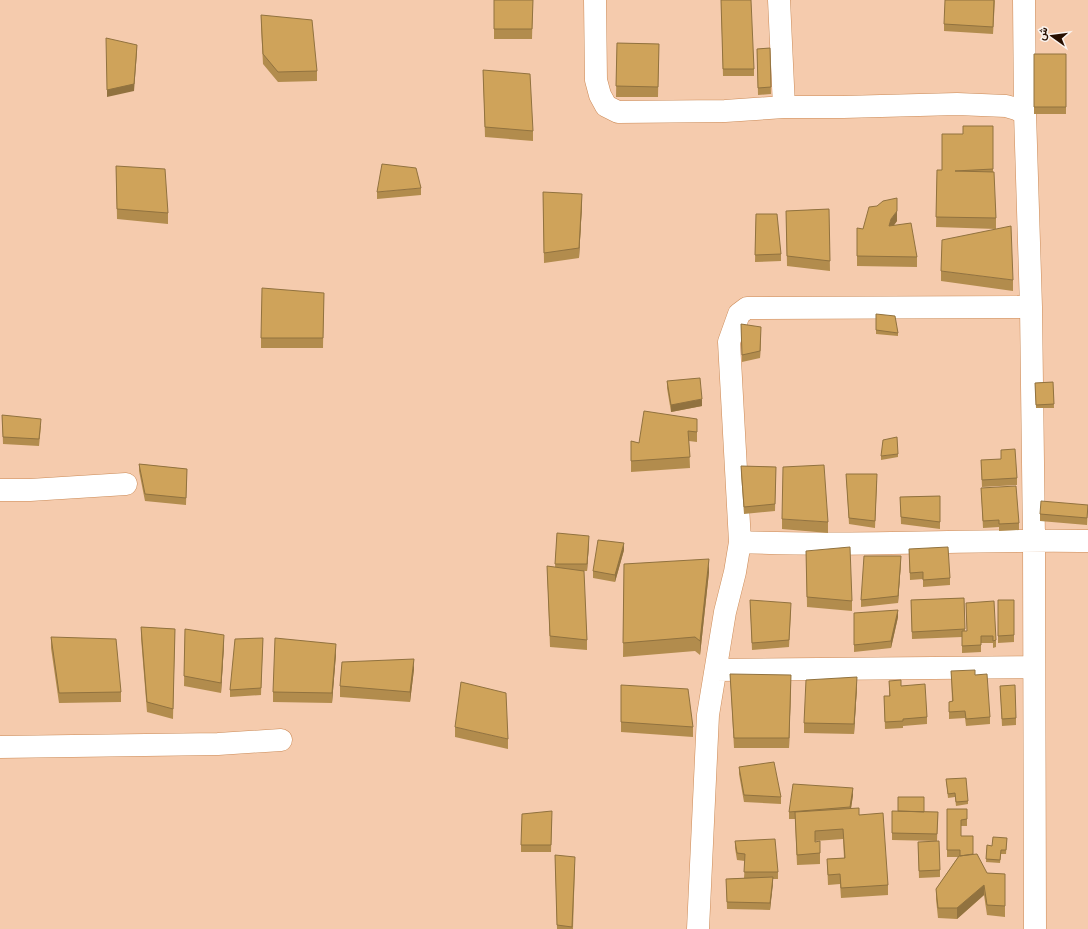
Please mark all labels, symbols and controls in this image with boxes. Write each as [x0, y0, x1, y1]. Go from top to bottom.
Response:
north arrow [1032, 16, 1072, 56]
text: ش [1034, 25, 1051, 42]

